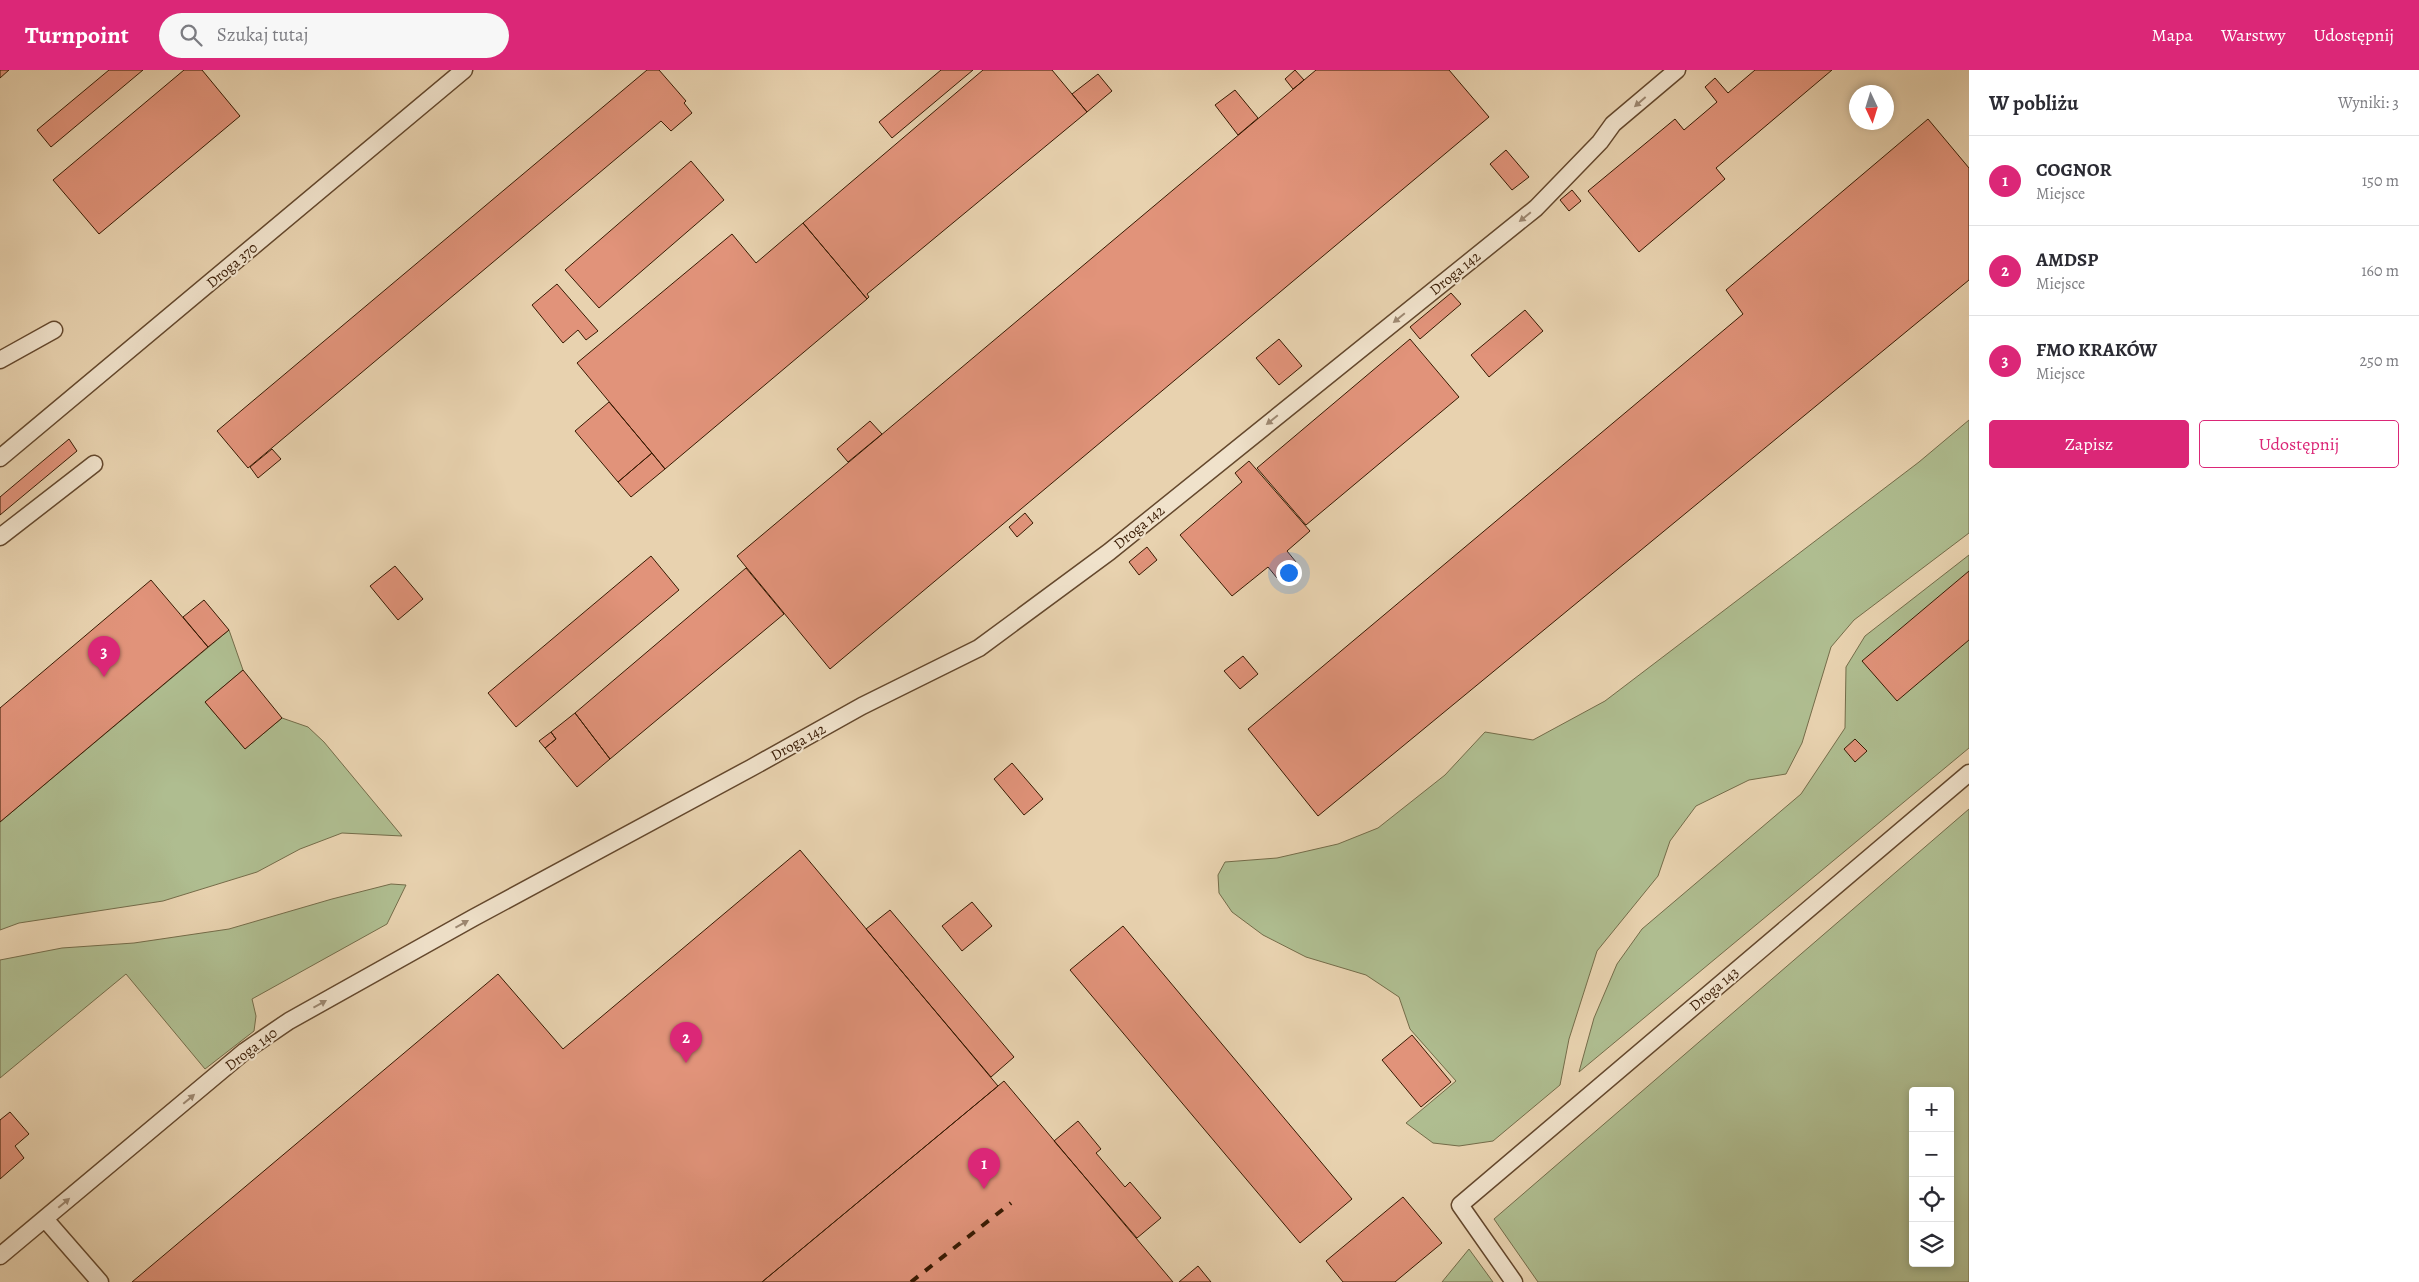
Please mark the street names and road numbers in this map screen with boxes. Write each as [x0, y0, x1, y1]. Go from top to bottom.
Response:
street label: Droga 370 [202, 238, 262, 292]
street label: Droga 142 [1425, 246, 1485, 300]
street label: Droga 142 [1109, 500, 1169, 554]
street label: Droga 142 [767, 719, 829, 765]
street label: Droga 143 [1685, 962, 1743, 1016]
street label: Droga 140 [221, 1023, 281, 1075]

